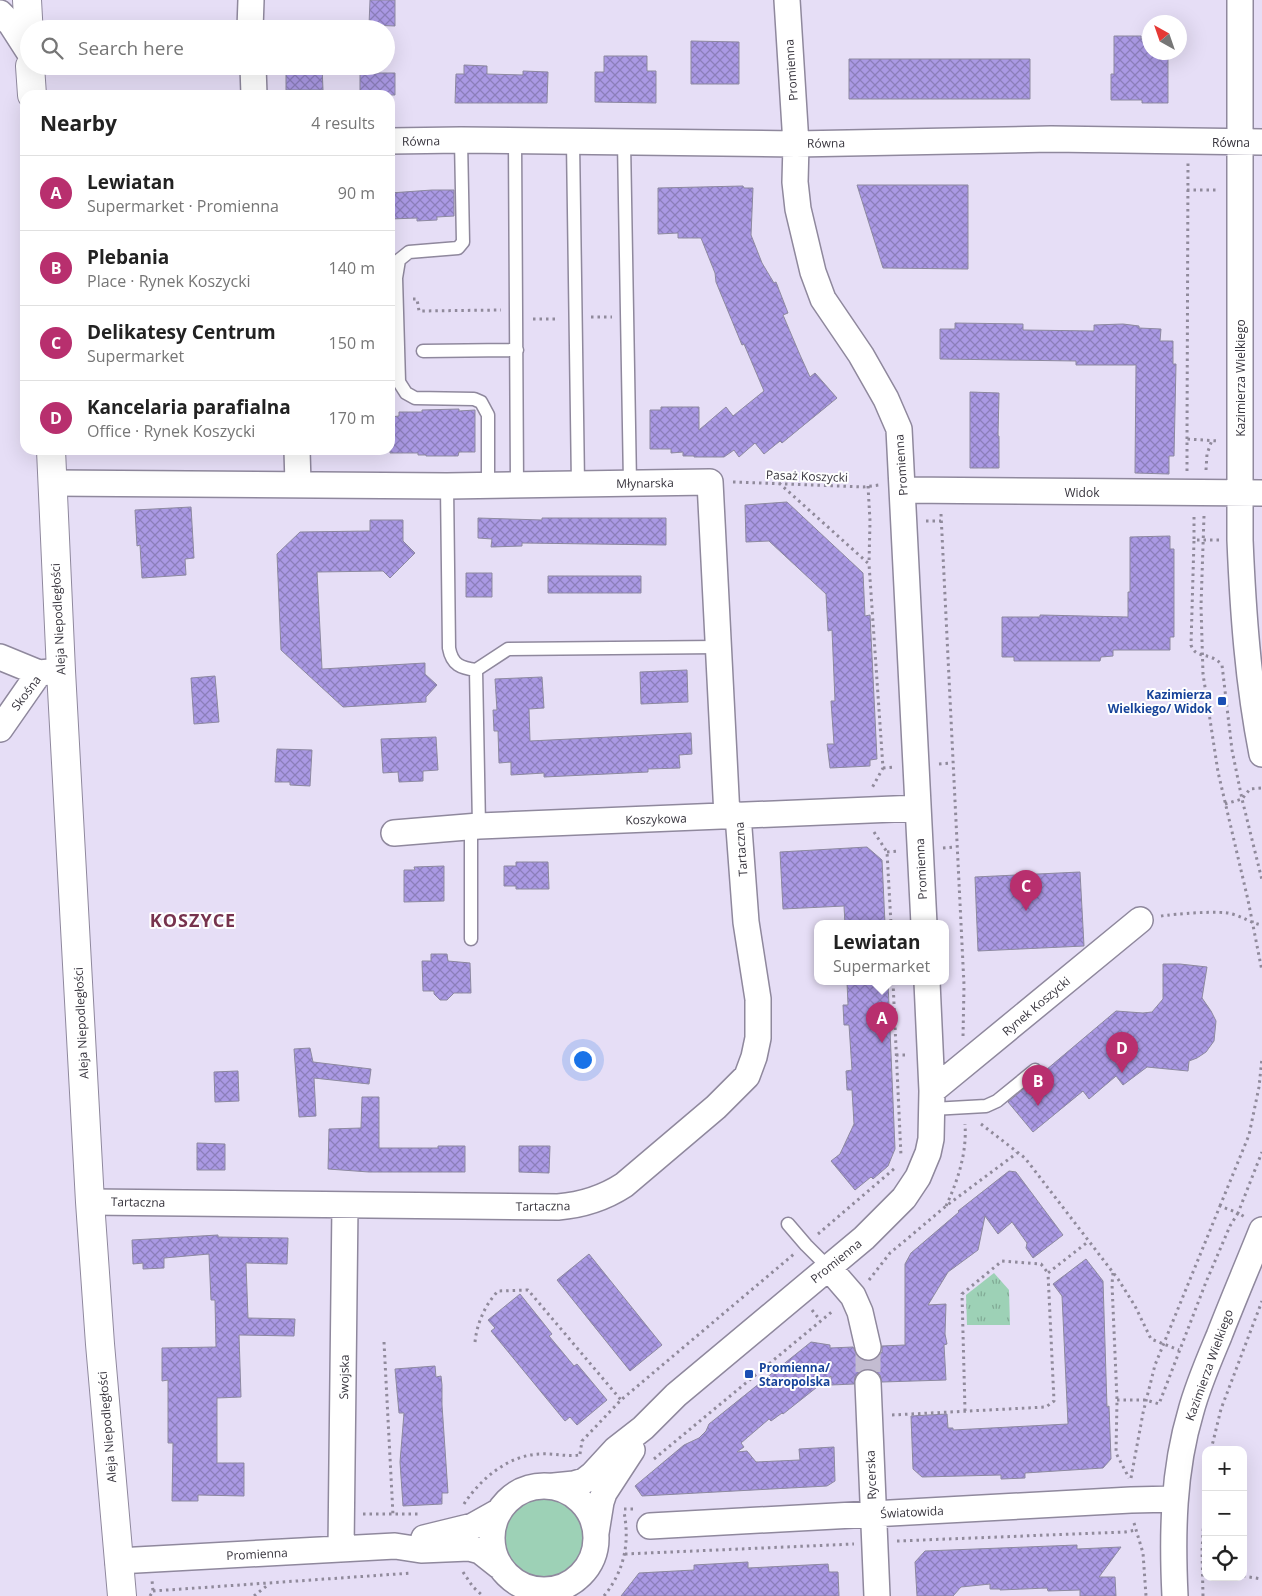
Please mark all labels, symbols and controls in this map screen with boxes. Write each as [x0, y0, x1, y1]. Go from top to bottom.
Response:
north arrow [1142, 15, 1187, 60]
search box [20, 20, 395, 75]
icon: search [38, 34, 66, 62]
text: Search here [78, 35, 184, 61]
street label: Promienna [780, 39, 802, 101]
text: Nearby [40, 109, 117, 137]
text: 4 results [311, 112, 375, 134]
street label: Równa [402, 132, 440, 150]
street label: Równa [807, 134, 845, 152]
street label: Równa [1212, 134, 1250, 151]
text: Lewiatan [87, 169, 175, 195]
text: A [50, 182, 62, 204]
text: 90 m [338, 182, 375, 204]
text: Supermarket · Promienna [87, 195, 279, 217]
text: Plebania [87, 244, 169, 270]
text: B [51, 257, 61, 279]
text: 140 m [329, 257, 375, 279]
text: Place · Rynek Koszycki [87, 270, 251, 292]
text: Delikatesy Centrum [87, 319, 276, 345]
street label: Kazimierza Wielkiego [1232, 319, 1249, 437]
text: C [51, 332, 61, 354]
text: 150 m [329, 332, 375, 354]
text: Supermarket [87, 345, 184, 367]
text: Kancelaria parafialna [87, 394, 291, 420]
text: D [50, 407, 62, 429]
text: 170 m [329, 407, 375, 429]
text: Office · Rynek Koszycki [87, 420, 255, 442]
street label: Promienna [890, 434, 912, 496]
street label: Pasaż Koszycki [766, 466, 848, 486]
street label: Młynarska [616, 474, 674, 492]
street label: Widok [1065, 484, 1100, 501]
street label: Aleja Niepodległości [47, 563, 69, 675]
street label: Skośna [7, 672, 45, 714]
place label: Kazimierza Wielkiego/ Widok [1108, 686, 1213, 717]
marker: Kazimierza Wielkiego/ Widok [1216, 695, 1228, 707]
street label: Koszykowa [625, 809, 687, 829]
street label: Tartaczna [731, 821, 751, 877]
street label: Promienna [911, 838, 931, 900]
pin: C [1010, 870, 1042, 911]
district label: KOSZYCE [150, 908, 236, 932]
popup [814, 920, 949, 985]
text: Lewiatan [833, 929, 921, 955]
text: Supermarket [833, 955, 930, 977]
street label: Aleja Niepodległości [70, 967, 92, 1079]
street label: Rynek Koszycki [998, 973, 1074, 1039]
pin: A [866, 1002, 898, 1043]
pin: D [1106, 1032, 1138, 1073]
your location [570, 1047, 596, 1073]
pin: B [1022, 1065, 1054, 1106]
street label: Tartaczna [111, 1193, 165, 1211]
street label: Tartaczna [516, 1197, 570, 1215]
street label: Promienna [807, 1235, 865, 1287]
street label: Kazimierza Wielkiego [1181, 1307, 1237, 1423]
street label: Swojska [335, 1354, 353, 1400]
place label: Promienna/ Staropolska [759, 1359, 830, 1390]
marker: Promienna/ Staropolska [743, 1368, 755, 1380]
street label: Aleja Niepodległości [94, 1371, 120, 1483]
map controls [1202, 1446, 1247, 1581]
button: + [1202, 1446, 1247, 1491]
street label: Rycerska [862, 1450, 880, 1500]
button: − [1202, 1491, 1247, 1536]
street label: Światowida [880, 1502, 944, 1522]
button: locate [1202, 1536, 1247, 1581]
street label: Promienna [226, 1544, 288, 1564]

